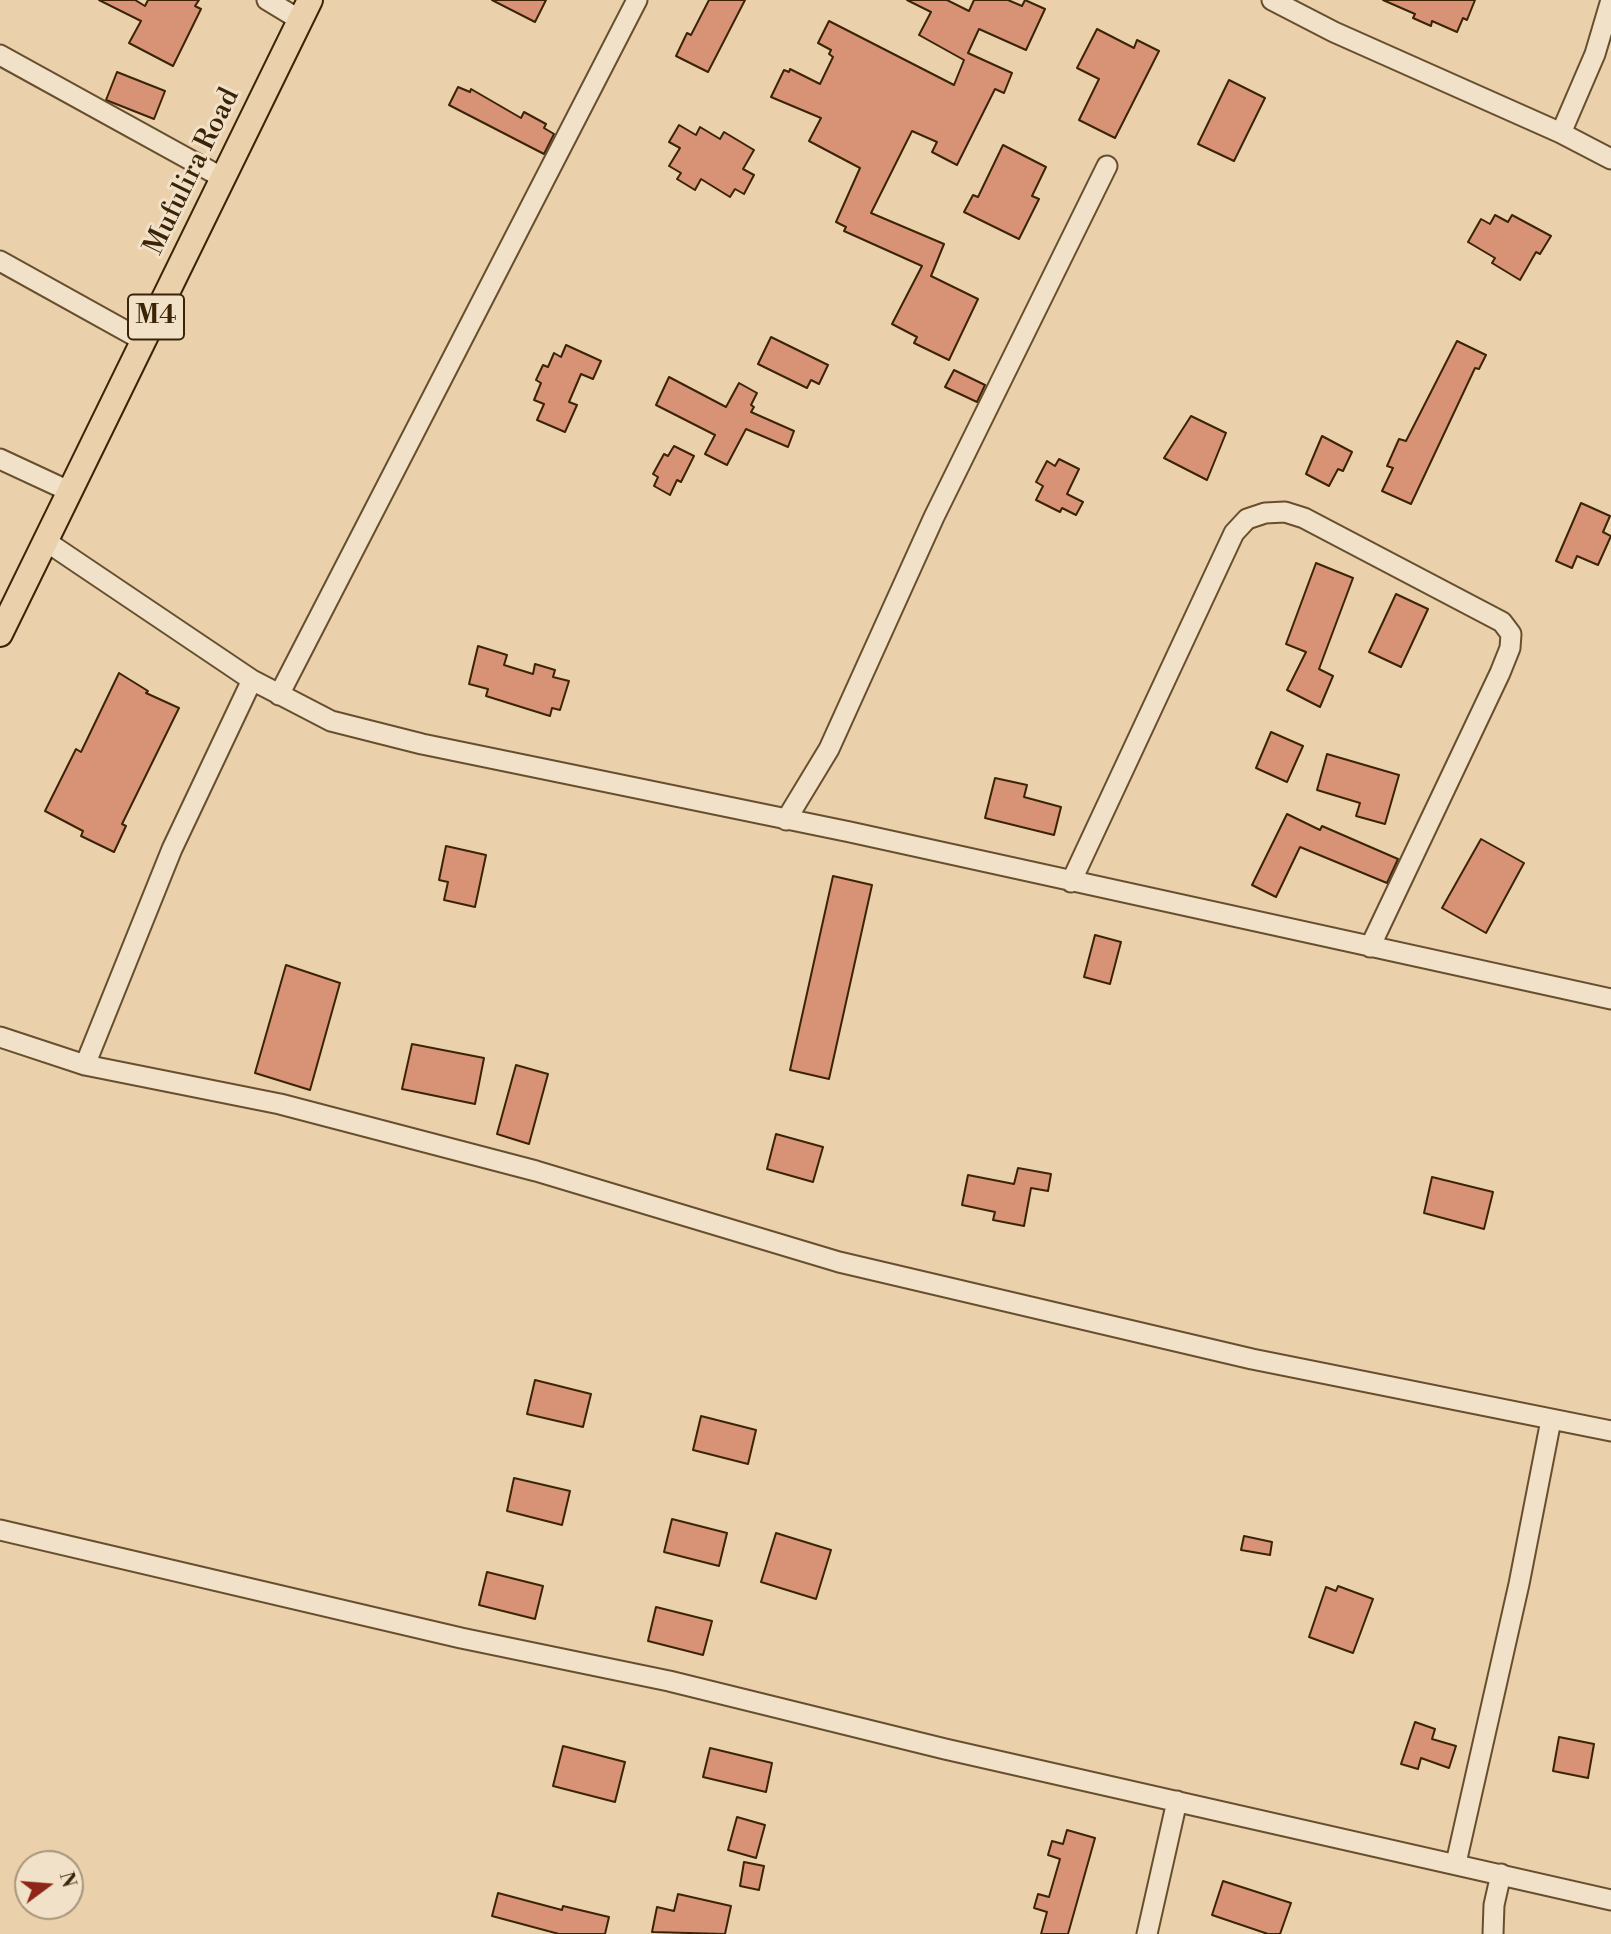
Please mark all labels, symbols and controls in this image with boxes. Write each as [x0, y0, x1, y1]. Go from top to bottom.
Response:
street label: Mufulira Road [138, 83, 248, 261]
road number: M4 [128, 294, 184, 340]
north arrow [14, 1850, 84, 1920]
text: N [54, 1869, 81, 1890]

